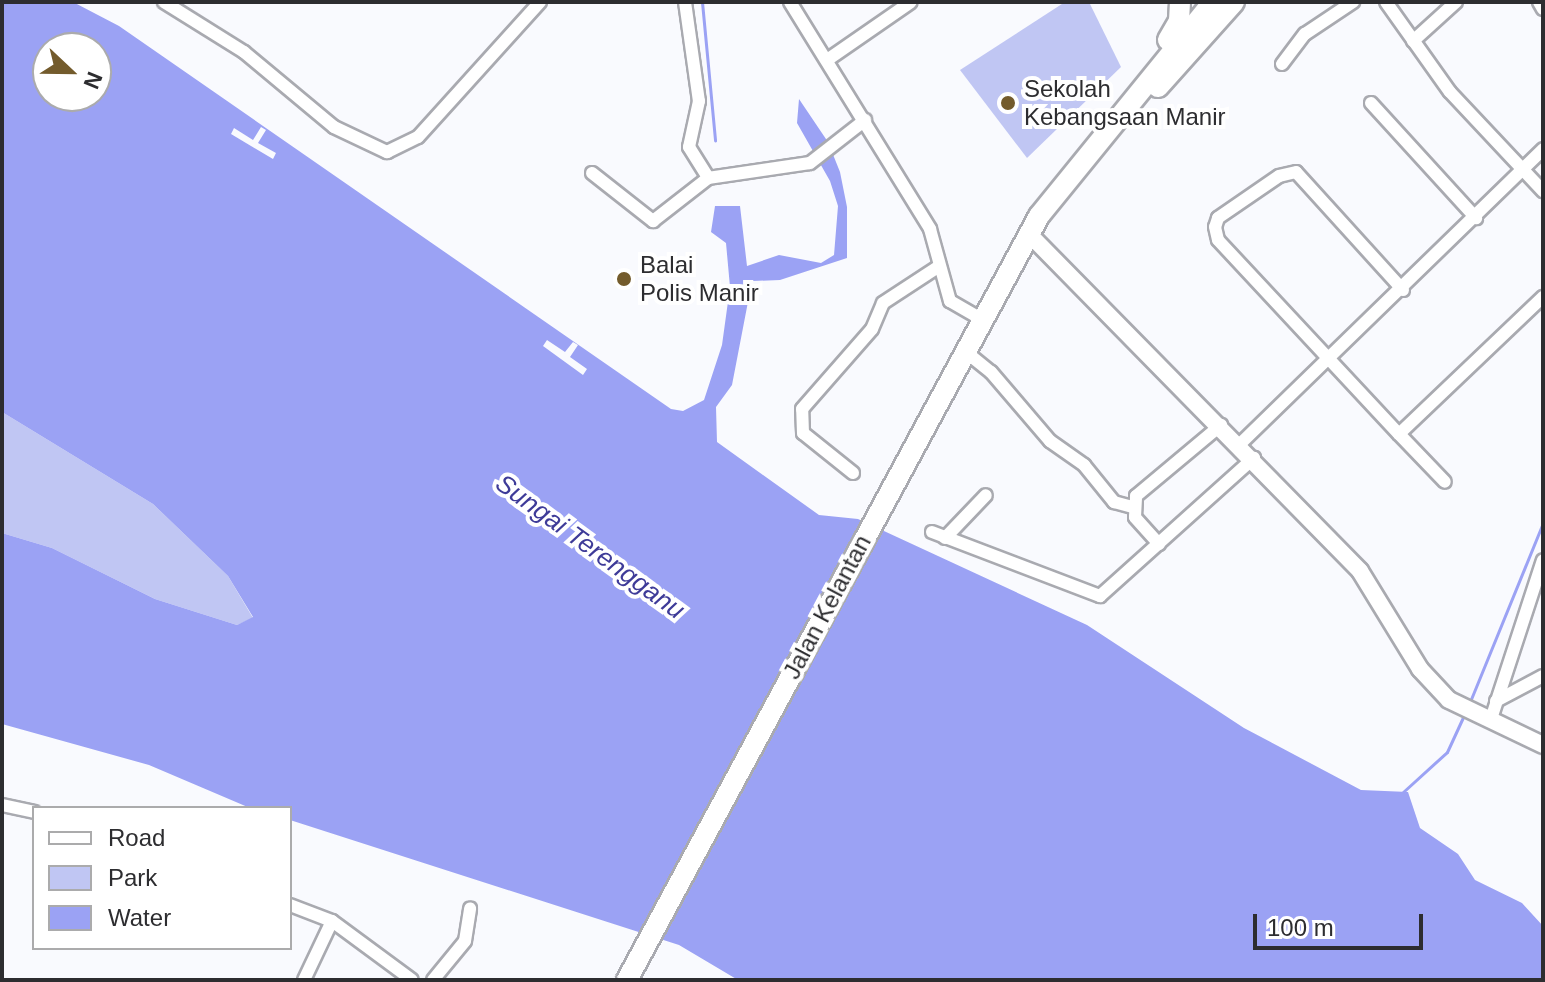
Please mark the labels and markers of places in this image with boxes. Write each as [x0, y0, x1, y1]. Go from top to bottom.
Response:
place label: Sekolah Kebangsaan Manir [1024, 75, 1225, 131]
marker: Sekolah Kebangsaan Manir [999, 94, 1017, 112]
place label: Balai Polis Manir [640, 251, 759, 307]
marker: Balai Polis Manir [615, 270, 633, 288]

